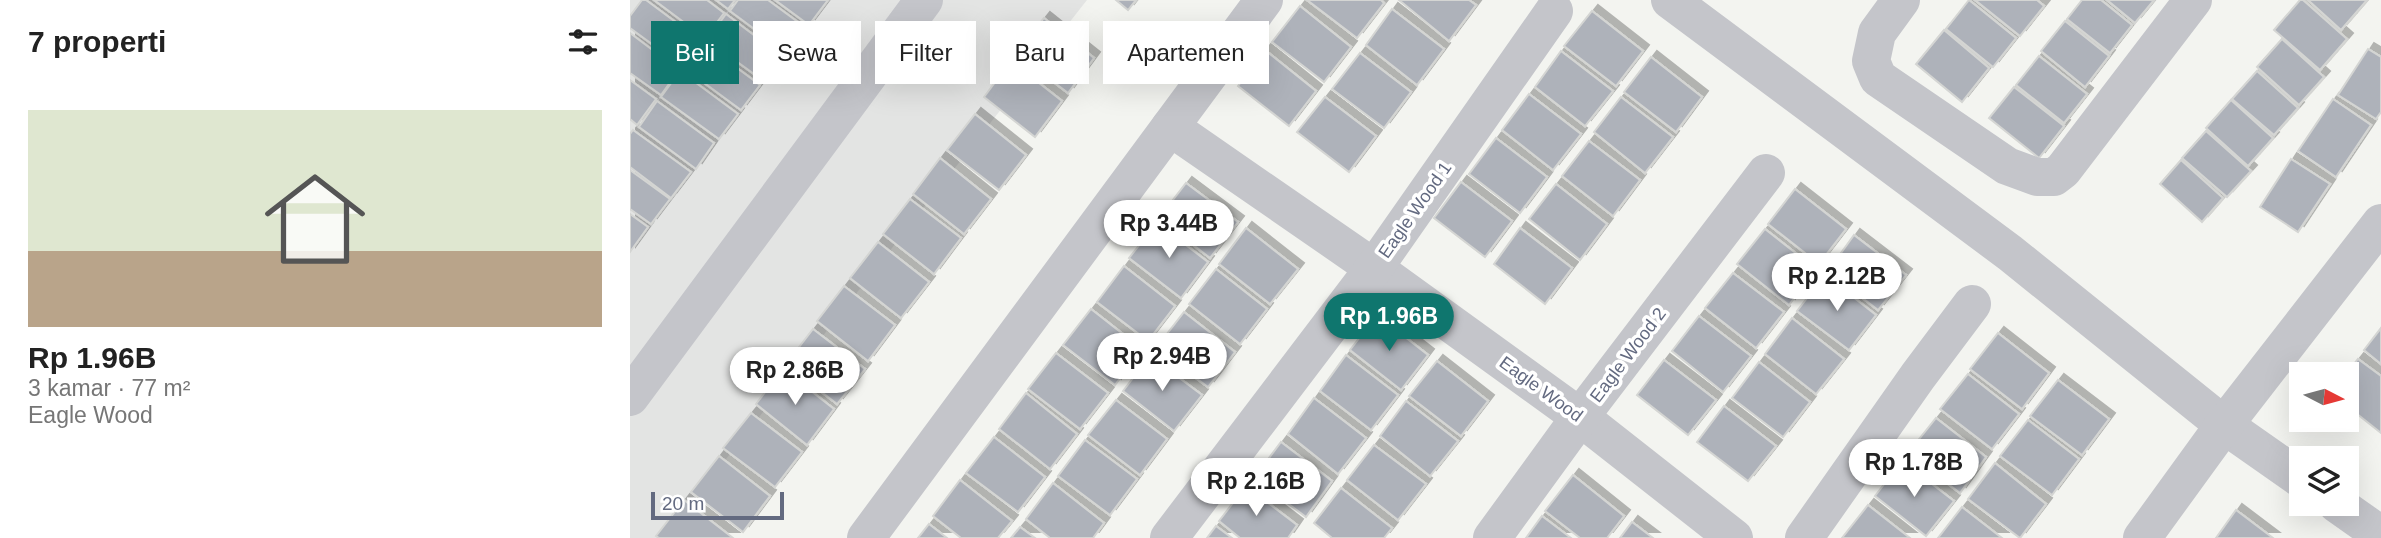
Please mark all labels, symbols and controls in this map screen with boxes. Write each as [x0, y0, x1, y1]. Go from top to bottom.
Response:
chip: Beli [651, 21, 739, 84]
chip: Sewa [753, 21, 861, 84]
chip: Filter [875, 21, 976, 84]
chip: Baru [990, 21, 1089, 84]
chip: Apartemen [1103, 21, 1269, 84]
icon: filters [564, 23, 602, 61]
text: 7 properti [28, 25, 166, 58]
icon: home [252, 156, 378, 282]
street label: Eagle Wood 1 [1374, 158, 1456, 262]
pin: Rp 3.44B [1097, 201, 1241, 260]
text: Rp 3.44B [1120, 210, 1218, 236]
pin: Rp 2.12B [1765, 254, 1909, 313]
text: Rp 2.12B [1788, 263, 1886, 289]
pin: Rp 1.96B [1317, 294, 1461, 353]
text: Rp 1.96B [1340, 303, 1438, 329]
street label: Eagle Wood 2 [1586, 304, 1670, 406]
pin: Rp 2.94B [1090, 334, 1234, 393]
text: Rp 1.96B [28, 341, 156, 374]
text: Rp 2.94B [1113, 343, 1211, 369]
pin: Rp 2.86B [723, 348, 867, 407]
street label: Eagle Wood [1496, 352, 1586, 426]
text: Rp 2.86B [746, 357, 844, 383]
north arrow [2289, 362, 2359, 432]
map controls [2289, 362, 2359, 516]
text: 3 kamar · 77 m² [28, 375, 190, 401]
text: Eagle Wood [28, 402, 153, 428]
pin: Rp 1.78B [1842, 440, 1986, 499]
button: layers [2289, 446, 2359, 516]
text: Rp 1.78B [1865, 449, 1963, 475]
pin: Rp 2.16B [1184, 458, 1328, 518]
text: Rp 2.16B [1207, 468, 1305, 494]
scale bar [651, 489, 784, 521]
text: 20 m [662, 493, 704, 514]

